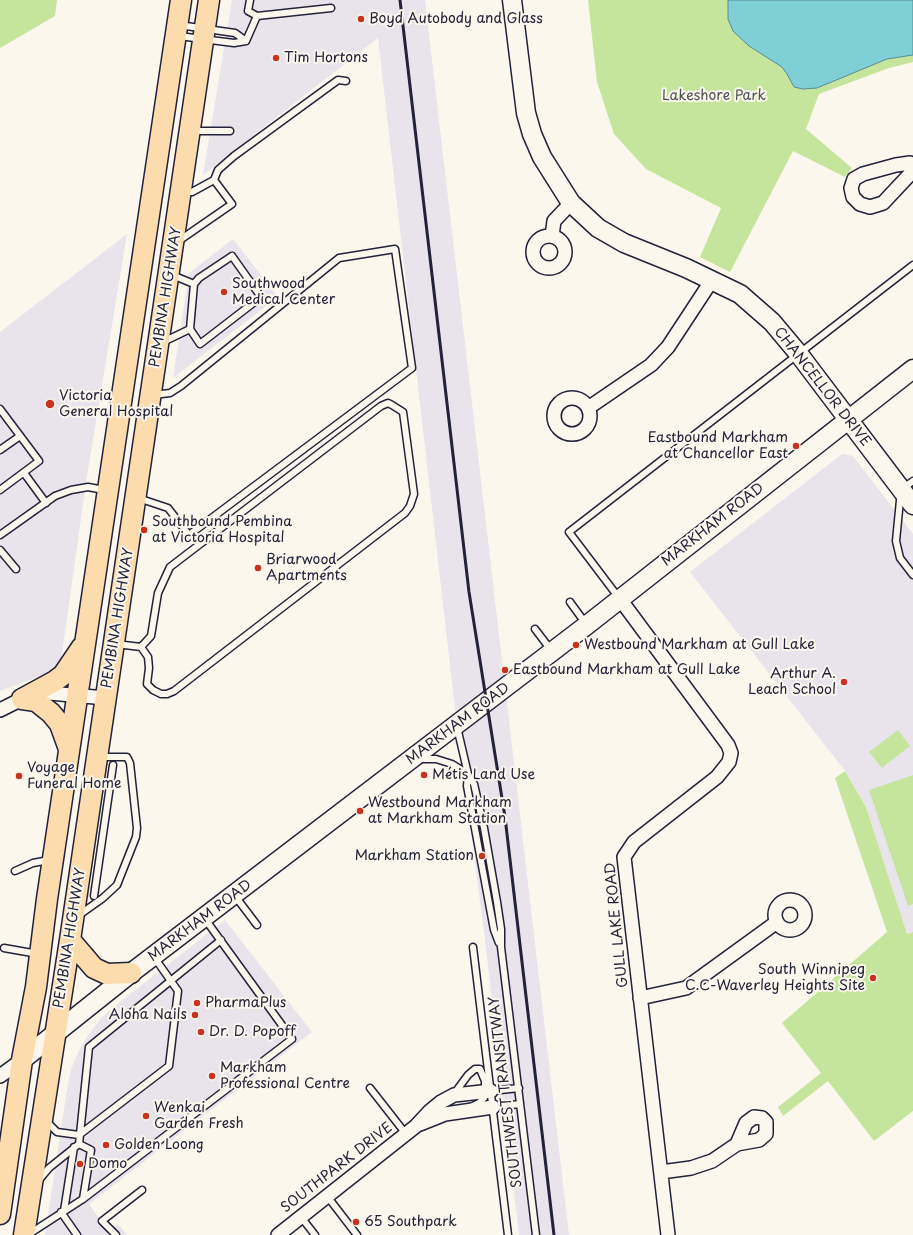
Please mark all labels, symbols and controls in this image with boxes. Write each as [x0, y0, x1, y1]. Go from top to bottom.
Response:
place label: Boyd Autobody and Glass [369, 11, 543, 27]
marker: Boyd Autobody and Glass [356, 14, 366, 24]
place label: Tim Hortons [284, 50, 368, 66]
marker: Tim Hortons [271, 53, 281, 63]
park label: Lakeshore Park [662, 88, 766, 104]
street label: PEMBINA HIGHWAY [147, 226, 185, 368]
place label: Southwood Medical Center [232, 276, 335, 308]
marker: Southwood Medical Center [219, 287, 229, 297]
street label: CHANCELLOR DRIVE [770, 324, 874, 450]
place label: Victoria General Hospital [59, 388, 173, 420]
marker: Victoria General Hospital [44, 398, 56, 410]
place label: Eastbound Markham at Chancellor East [648, 430, 788, 462]
marker: Eastbound Markham at Chancellor East [791, 441, 801, 451]
street label: MARKHAM ROAD [658, 480, 768, 570]
place label: Southbound Pembina at Victoria Hospital [152, 514, 292, 546]
marker: Southbound Pembina at Victoria Hospital [139, 525, 149, 535]
street label: PEMBINA HIGHWAY [99, 547, 137, 689]
place label: Briarwood Apartments [266, 552, 347, 584]
marker: Briarwood Apartments [253, 563, 263, 573]
place label: Westbound Markham at Gull Lake [584, 637, 815, 653]
marker: Westbound Markham at Gull Lake [571, 640, 581, 650]
place label: Eastbound Markham at Gull Lake [513, 662, 740, 678]
marker: Eastbound Markham at Gull Lake [500, 665, 510, 675]
place label: Arthur A. Leach School [748, 666, 836, 698]
marker: Arthur A. Leach School [839, 677, 849, 687]
street label: MARKHAM ROAD [403, 680, 513, 768]
place label: Voyage Funeral Home [27, 760, 121, 792]
place label: Métis Land Use [432, 767, 535, 783]
marker: Métis Land Use [419, 770, 429, 780]
marker: Voyage Funeral Home [14, 771, 24, 781]
place label: Westbound Markham at Markham Station [368, 795, 512, 828]
marker: Westbound Markham at Markham Station [355, 806, 365, 816]
place label: Markham Station [355, 848, 474, 864]
marker: Markham Station [477, 851, 487, 861]
street label: GULL LAKE ROAD [602, 862, 632, 988]
street label: PEMBINA HIGHWAY [51, 867, 89, 1009]
street label: MARKHAM ROAD [145, 877, 255, 965]
place label: South Winnipeg C.C-Waverley Heights Site [685, 962, 865, 994]
marker: South Winnipeg C.C-Waverley Heights Site [868, 973, 878, 983]
place label: PharmaPlus [205, 995, 286, 1011]
street label: SOUTHWEST TRANSITWAY [486, 995, 526, 1189]
marker: PharmaPlus [192, 998, 202, 1008]
place label: Aloha Nails [109, 1007, 187, 1023]
marker: Aloha Nails [190, 1010, 200, 1020]
place label: Dr. D. Popoff [209, 1024, 296, 1040]
marker: Dr. D. Popoff [196, 1027, 206, 1037]
place label: Markham Professional Centre [220, 1060, 350, 1092]
marker: Markham Professional Centre [207, 1071, 217, 1081]
place label: Wenkai Garden Fresh [154, 1100, 244, 1132]
marker: Wenkai Garden Fresh [141, 1111, 151, 1121]
street label: SOUTHPARK DRIVE [278, 1119, 396, 1217]
place label: Golden Loong [114, 1137, 204, 1153]
marker: Golden Loong [101, 1140, 111, 1150]
place label: Domo [88, 1156, 127, 1172]
marker: Domo [75, 1159, 85, 1169]
place label: 65 Southpark [364, 1214, 457, 1230]
marker: 65 Southpark [351, 1217, 361, 1227]

